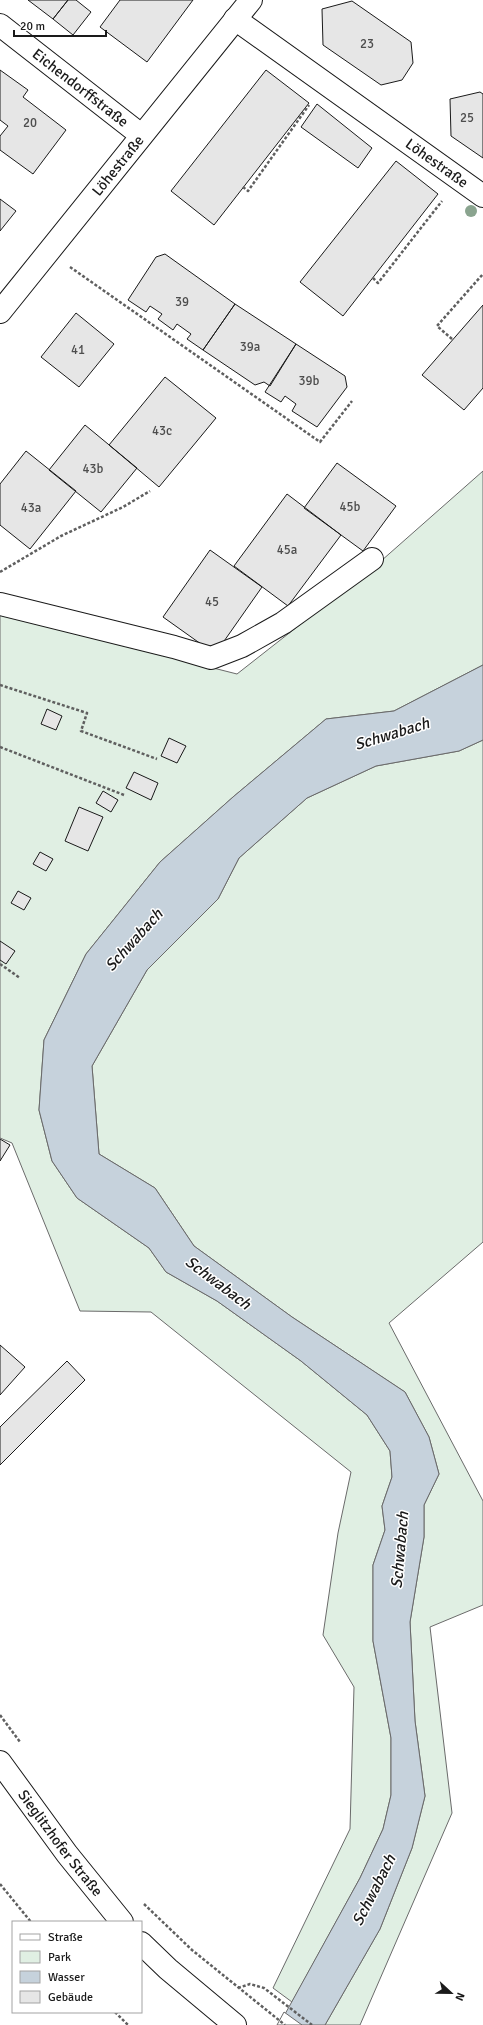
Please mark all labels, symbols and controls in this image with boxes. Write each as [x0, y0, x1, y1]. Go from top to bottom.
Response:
scale bar [14, 12, 106, 38]
text: 20 m [20, 19, 45, 34]
house number: 23 [360, 36, 374, 52]
street label: Eichendorffstraße [29, 45, 132, 131]
house number: 25 [460, 110, 474, 126]
house number: 20 [23, 115, 37, 131]
street label: Löhestraße [88, 132, 148, 199]
street label: Löhestraße [402, 135, 472, 192]
house number: 39 [175, 294, 189, 310]
house number: 39a [240, 339, 260, 355]
house number: 41 [71, 342, 85, 358]
house number: 39b [299, 373, 320, 389]
house number: 43c [152, 423, 172, 439]
house number: 43b [83, 461, 104, 477]
house number: 45b [340, 499, 361, 515]
house number: 43a [21, 500, 41, 516]
house number: 45a [277, 542, 297, 558]
house number: 45 [205, 594, 219, 610]
water label: Schwabach [352, 713, 433, 755]
water label: Schwabach [101, 904, 168, 975]
water label: Schwabach [181, 1252, 256, 1315]
water label: Schwabach [387, 1509, 413, 1589]
street label: Sieglitzhofer Straße [14, 1786, 107, 1900]
water label: Schwabach [348, 1850, 401, 1929]
legend [12, 1921, 142, 2013]
text: Straße [48, 1930, 83, 1945]
text: Park [48, 1950, 71, 1965]
text: Wasser [48, 1970, 85, 1985]
north arrow [431, 1973, 471, 2013]
text: Gebäude [48, 1990, 93, 2005]
text: N [452, 1991, 467, 2003]

